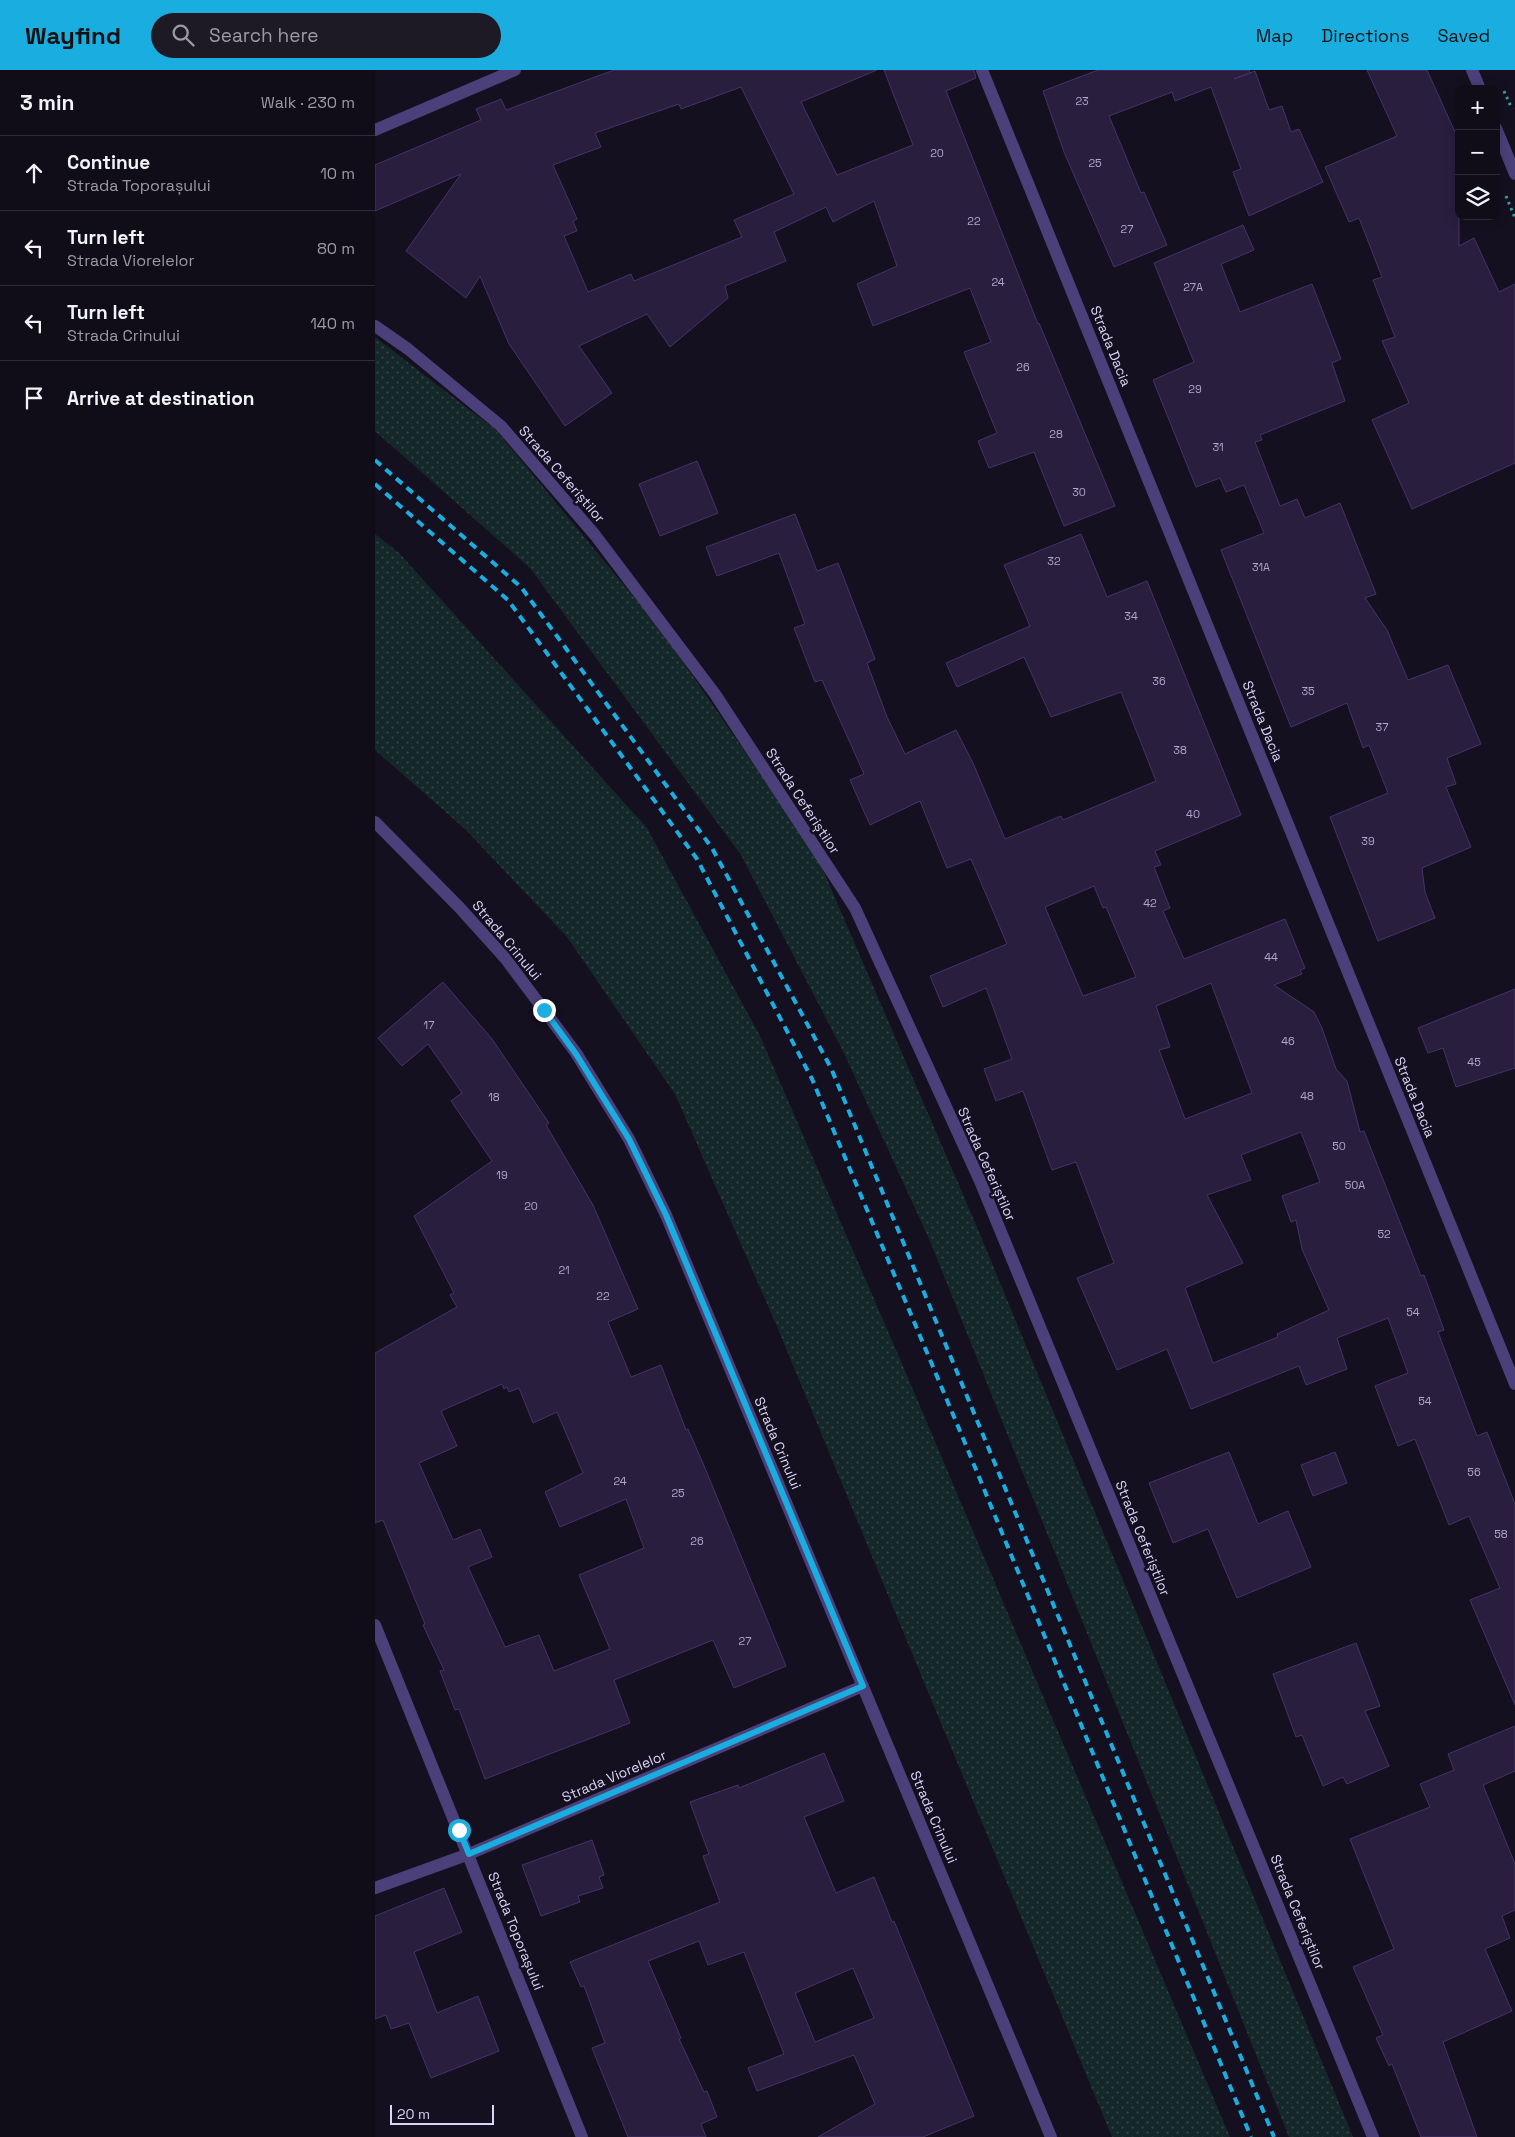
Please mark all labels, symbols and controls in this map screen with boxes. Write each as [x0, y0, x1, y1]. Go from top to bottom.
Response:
search box [151, 13, 501, 58]
text: Wayfind [25, 20, 121, 51]
icon: search [169, 21, 197, 49]
text: Search here [209, 23, 319, 48]
text: Map [1256, 24, 1293, 47]
text: Directions [1321, 24, 1410, 47]
text: Saved [1438, 24, 1490, 47]
map controls [1455, 85, 1500, 220]
button: + [1455, 85, 1500, 130]
text: 3 min [20, 89, 75, 116]
text: Walk · 230 m [261, 92, 355, 113]
house number: 23 [1075, 94, 1089, 108]
button: − [1455, 130, 1500, 175]
house number: 20 [930, 146, 944, 160]
text: Continue [67, 150, 150, 175]
house number: 25 [1088, 156, 1102, 170]
icon: ahead [20, 159, 48, 187]
text: 10 m [320, 163, 355, 184]
text: Strada Toporașului [67, 175, 211, 196]
button: layers [1455, 175, 1500, 220]
house number: 22 [967, 214, 981, 228]
house number: 27 [1121, 222, 1133, 236]
text: Turn left [67, 225, 145, 250]
icon: left [20, 234, 48, 262]
text: 80 m [317, 238, 355, 259]
text: Strada Viorelelor [67, 250, 194, 271]
house number: 24 [991, 275, 1005, 289]
house number: 27A [1183, 280, 1203, 294]
text: Turn left [67, 300, 145, 325]
street label: Strada Dacia [1087, 303, 1135, 389]
icon: left [20, 309, 48, 337]
text: 140 m [310, 313, 355, 334]
text: Strada Crinului [67, 325, 180, 346]
house number: 26 [1016, 360, 1030, 374]
house number: 29 [1188, 382, 1202, 396]
icon: arrive [20, 384, 48, 412]
text: Arrive at destination [67, 386, 255, 411]
street label: Strada Ceferiștilor [515, 422, 609, 526]
house number: 28 [1049, 427, 1063, 441]
house number: 31 [1212, 440, 1224, 454]
house number: 30 [1072, 485, 1086, 499]
house number: 32 [1047, 554, 1061, 568]
house number: 31A [1252, 560, 1270, 574]
house number: 34 [1124, 609, 1138, 623]
house number: 36 [1152, 674, 1166, 688]
street label: Strada Dacia [1239, 678, 1287, 764]
house number: 35 [1301, 684, 1315, 698]
house number: 37 [1376, 720, 1388, 734]
house number: 38 [1173, 743, 1187, 757]
street label: Strada Ceferiștilor [762, 745, 844, 857]
house number: 40 [1186, 807, 1200, 821]
house number: 39 [1361, 834, 1375, 848]
street label: Strada Crinului [468, 896, 546, 984]
house number: 42 [1143, 896, 1157, 910]
house number: 44 [1264, 950, 1278, 964]
route end [533, 999, 556, 1022]
house number: 17 [424, 1018, 434, 1032]
house number: 46 [1281, 1034, 1295, 1048]
street label: Strada Dacia [1391, 1054, 1439, 1140]
house number: 45 [1467, 1055, 1481, 1069]
house number: 48 [1300, 1089, 1314, 1103]
house number: 18 [488, 1090, 500, 1104]
street label: Strada Ceferiștilor [954, 1104, 1020, 1224]
house number: 50 [1332, 1139, 1346, 1153]
house number: 19 [496, 1168, 508, 1182]
house number: 50A [1345, 1178, 1365, 1192]
house number: 20 [524, 1199, 538, 1213]
house number: 52 [1377, 1227, 1391, 1241]
house number: 21 [558, 1263, 570, 1277]
house number: 22 [596, 1289, 610, 1303]
house number: 54 [1406, 1305, 1420, 1319]
street label: Strada Crinului [750, 1394, 806, 1492]
house number: 54 [1418, 1394, 1432, 1408]
house number: 56 [1467, 1465, 1481, 1479]
house number: 24 [613, 1474, 627, 1488]
street label: Strada Ceferiștilor [1112, 1478, 1174, 1598]
house number: 25 [671, 1486, 685, 1500]
house number: 58 [1494, 1527, 1508, 1541]
house number: 26 [690, 1534, 704, 1548]
house number: 27 [739, 1634, 751, 1648]
street label: Strada Viorelelor [559, 1746, 669, 1806]
street label: Strada Crinului [906, 1768, 962, 1866]
route start [448, 1819, 471, 1842]
street label: Strada Ceferiștilor [1267, 1852, 1329, 1972]
street label: Strada Toporașului [484, 1869, 548, 1993]
scale bar [390, 2102, 494, 2125]
text: 20 m [397, 2105, 430, 2123]

